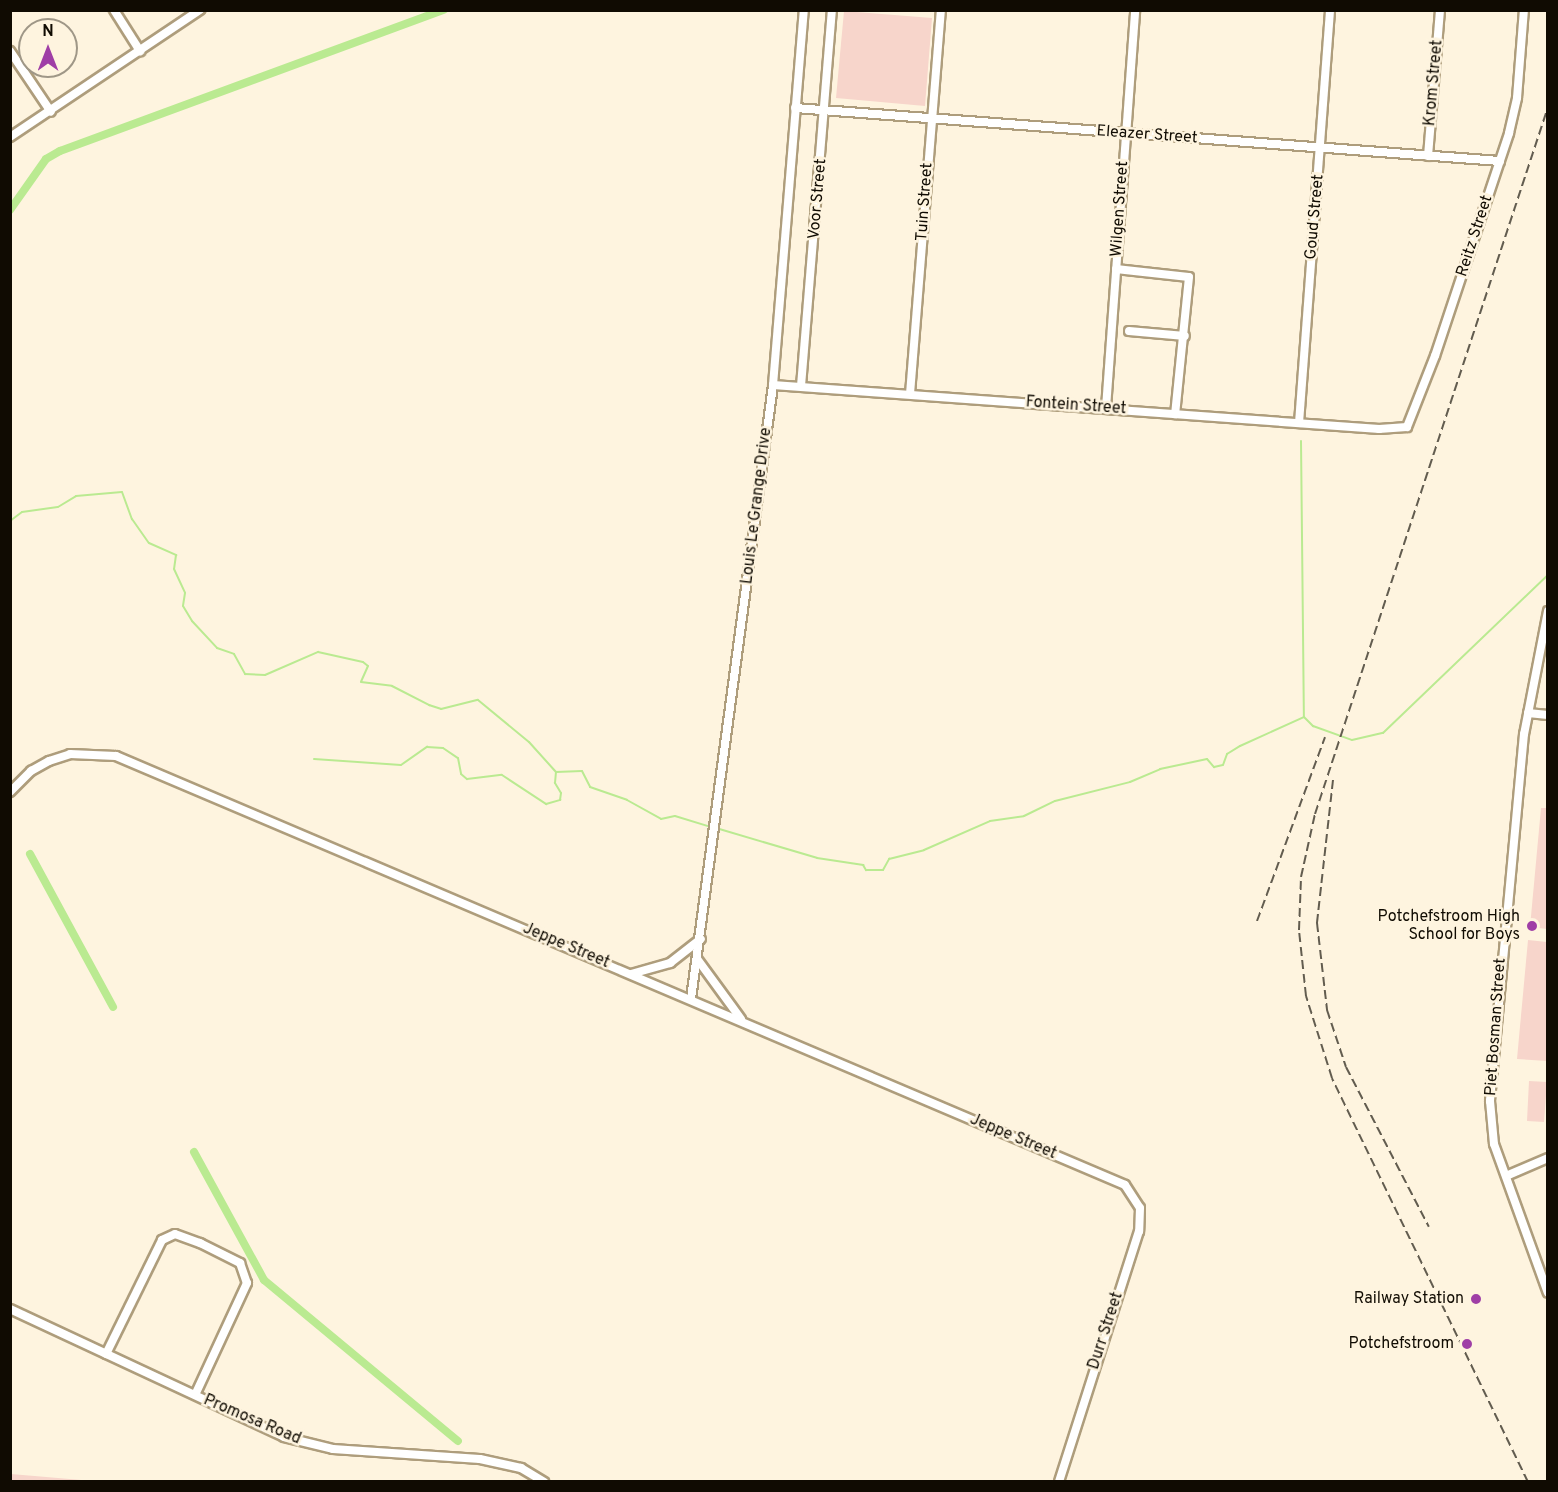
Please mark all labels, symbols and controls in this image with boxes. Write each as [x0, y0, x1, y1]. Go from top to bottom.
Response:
north arrow [18, 18, 78, 78]
text: N [42, 22, 54, 42]
street label: Krom Street [1421, 39, 1447, 127]
street label: Eleazer Street [1096, 122, 1198, 148]
street label: Voor Street [805, 158, 831, 240]
street label: Wilgen Street [1107, 160, 1133, 258]
street label: Tuin Street [913, 162, 937, 242]
street label: Goud Street [1302, 173, 1328, 261]
street label: Reitz Street [1453, 193, 1497, 279]
street label: Fontein Street [1025, 393, 1127, 419]
street label: Louis Le Grange Drive [738, 427, 776, 585]
place label: Potchefstroom High School for Boys [1378, 907, 1520, 945]
street label: Jeppe Street [520, 919, 612, 973]
marker: Potchefstroom High School for Boys [1525, 919, 1539, 933]
street label: Piet Bosman Street [1482, 957, 1510, 1097]
street label: Jeppe Street [967, 1110, 1059, 1164]
place label: Railway Station [1354, 1289, 1464, 1309]
street label: Durr Street [1084, 1290, 1128, 1372]
marker: Railway Station [1469, 1292, 1483, 1306]
place label: Potchefstroom [1349, 1334, 1454, 1354]
marker: Potchefstroom [1458, 1335, 1476, 1353]
street label: Promosa Road [200, 1391, 304, 1449]

